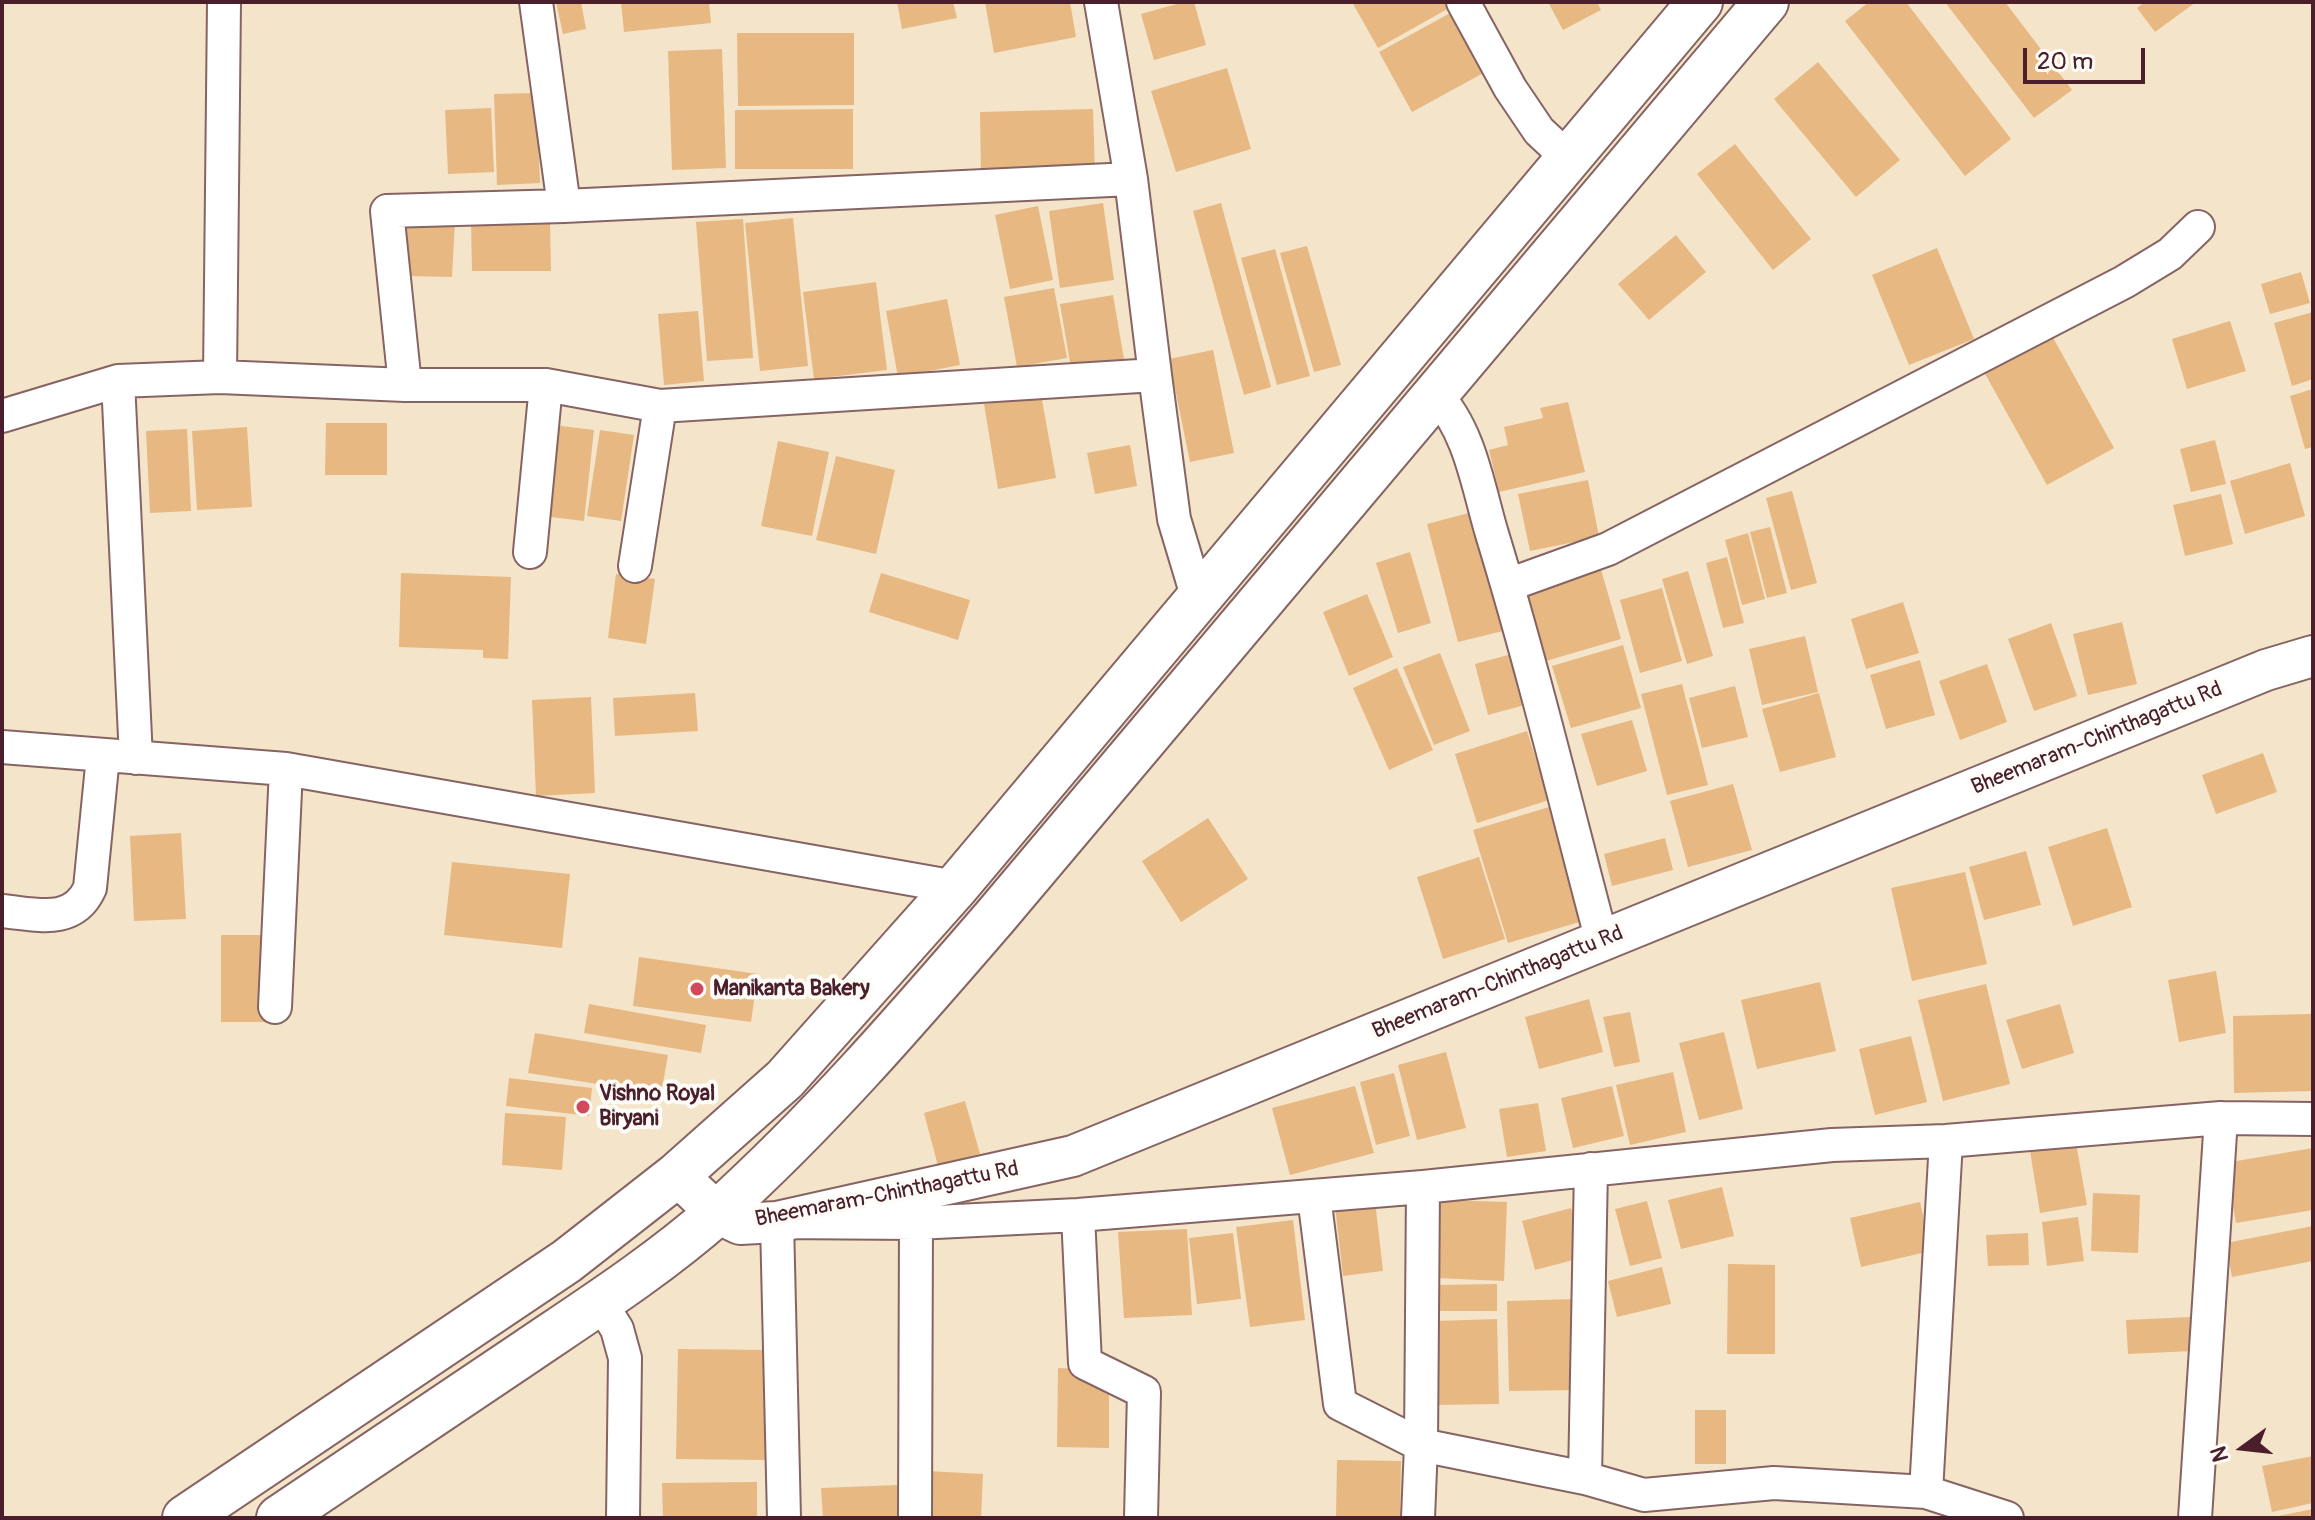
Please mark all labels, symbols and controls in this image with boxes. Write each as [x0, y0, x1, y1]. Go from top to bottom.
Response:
scale bar [2027, 32, 2149, 82]
text: 20 m [2037, 47, 2093, 76]
street label: Bheemaram-Chinthagattu Rd [1968, 677, 2226, 801]
street label: Bheemaram-Chinthagattu Rd [1369, 921, 1627, 1045]
place label: Manikanta Bakery [713, 976, 870, 1002]
marker: Manikanta Bakery [688, 980, 706, 998]
place label: Vishno Royal Biryani [599, 1081, 715, 1132]
marker: Vishno Royal Biryani [574, 1098, 592, 1116]
street label: Bheemaram-Chinthagattu Rd [753, 1156, 1021, 1234]
north arrow [2203, 1408, 2283, 1488]
text: N [2204, 1443, 2235, 1465]

